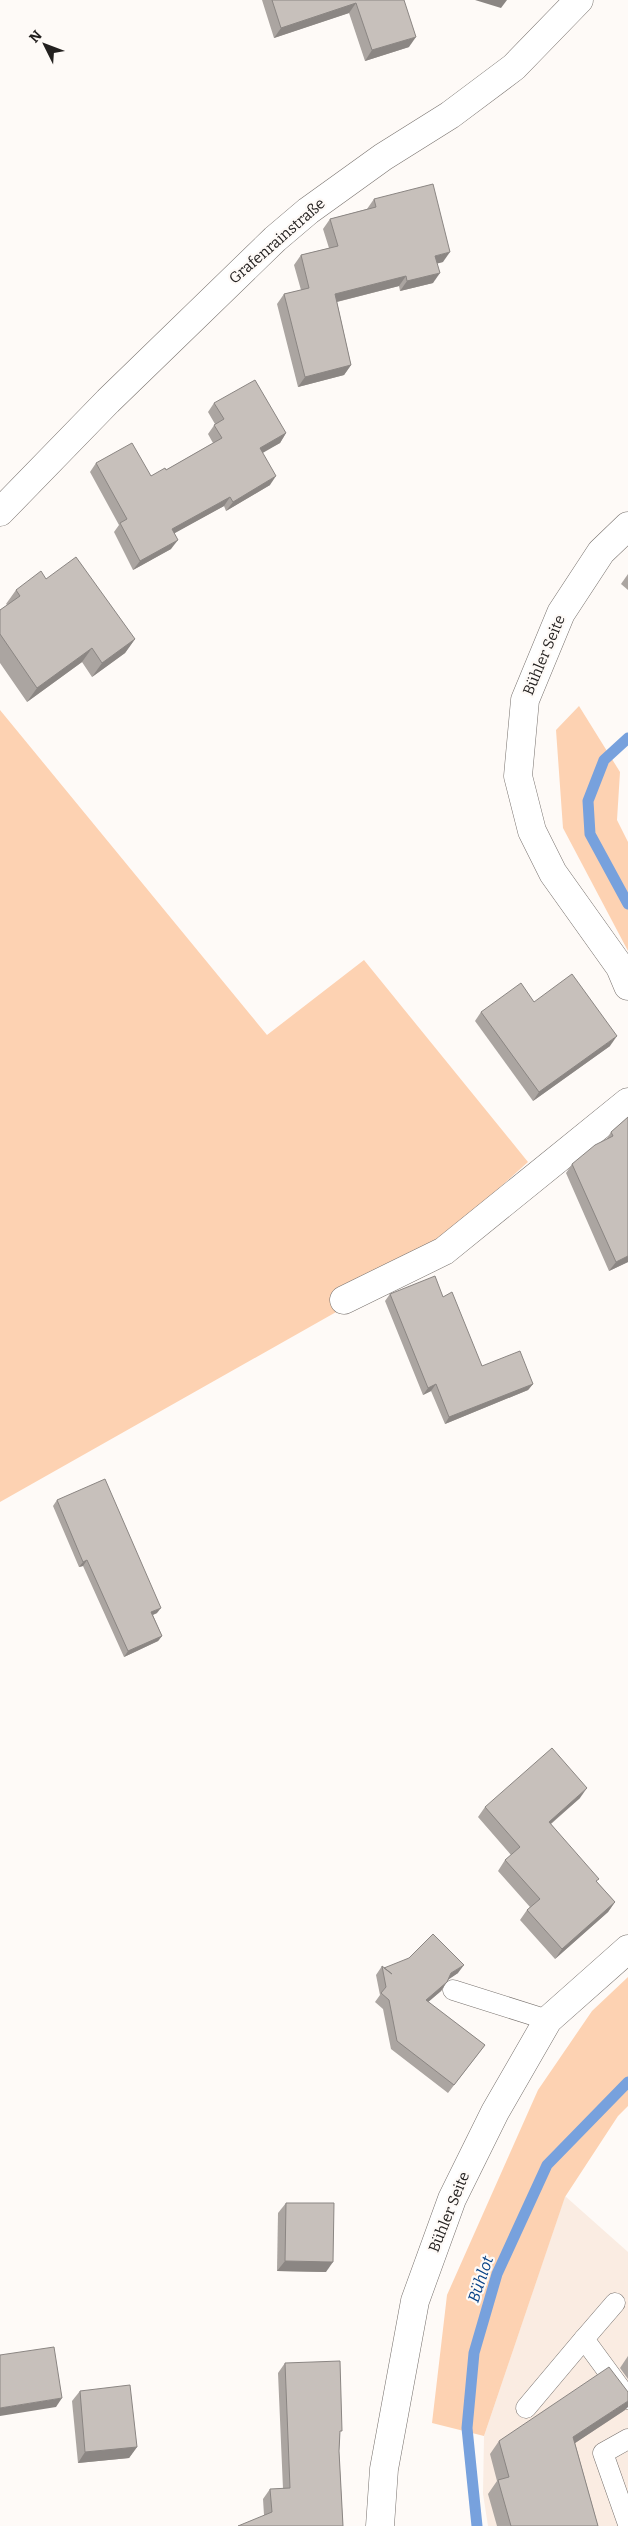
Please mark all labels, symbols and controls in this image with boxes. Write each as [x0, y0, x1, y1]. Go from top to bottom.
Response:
north arrow [20, 20, 70, 70]
text: N [26, 27, 46, 46]
street label: Grafenrainstraße [225, 194, 329, 288]
street label: Bühler Seite [519, 612, 569, 698]
street label: Bühler Seite [425, 2169, 473, 2255]
water label: Bühlot [464, 2253, 497, 2305]

